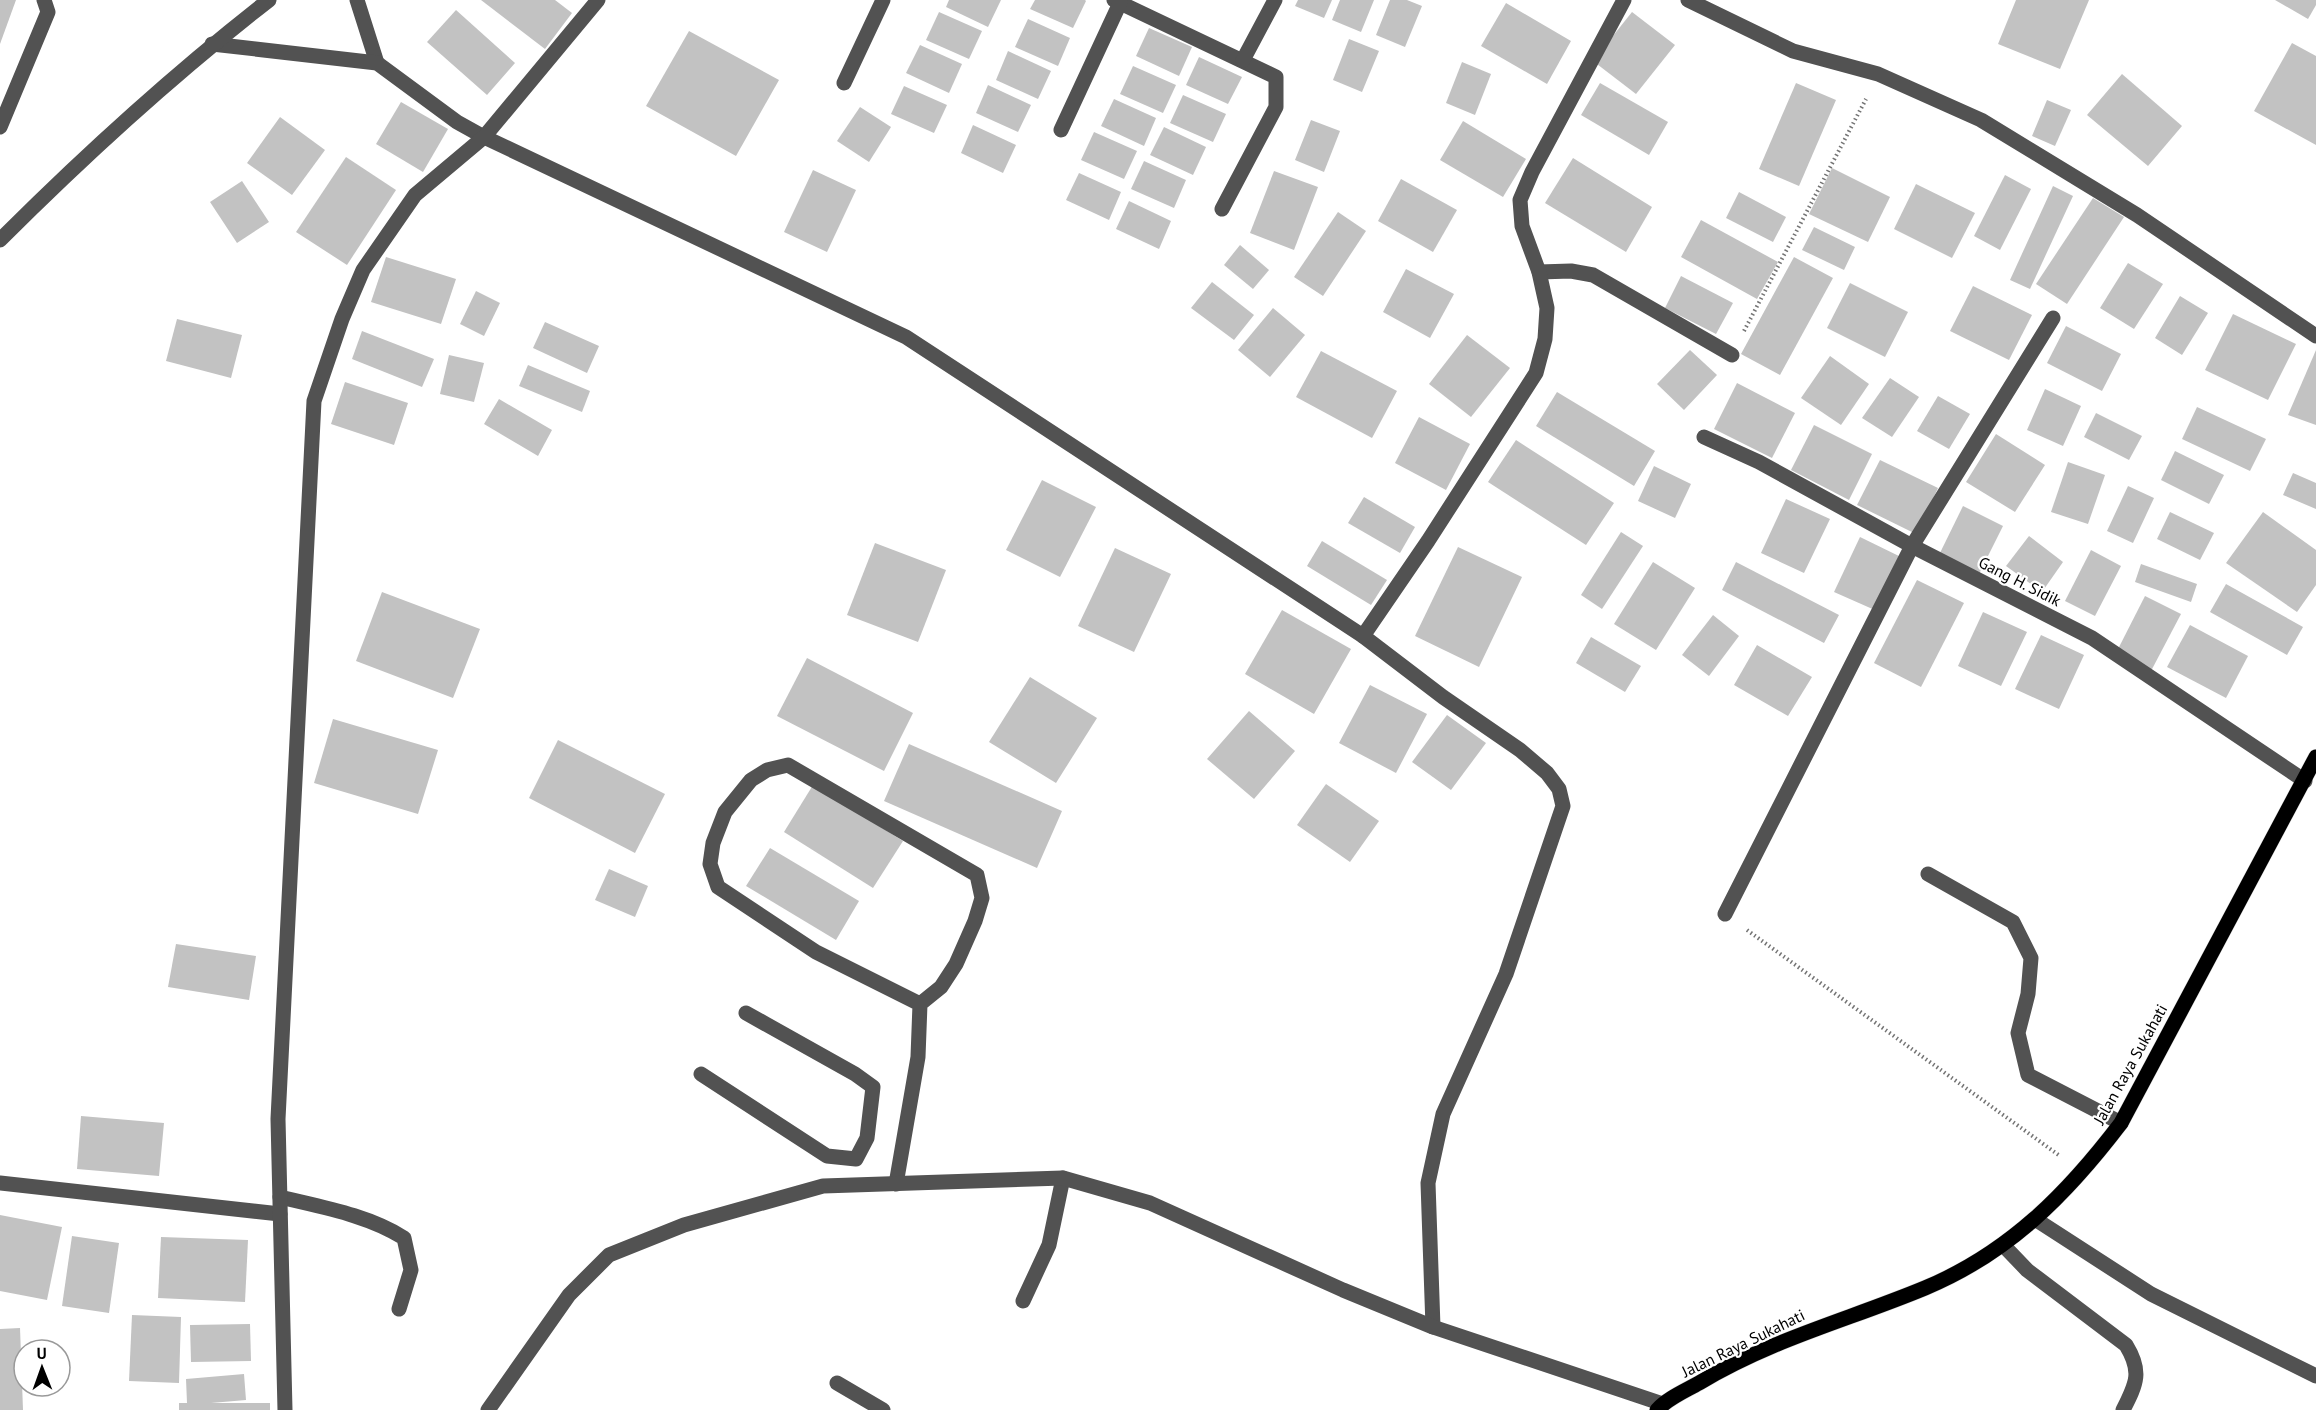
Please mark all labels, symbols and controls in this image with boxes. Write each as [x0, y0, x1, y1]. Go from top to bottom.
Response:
street label: Gang H. Sidik [1975, 552, 2065, 610]
street label: Jalan Raya Sukahati [2088, 1000, 2171, 1128]
street label: Jalan Raya Sukahati [1677, 1305, 1808, 1382]
north arrow [12, 1338, 72, 1398]
text: U [37, 1343, 47, 1363]

